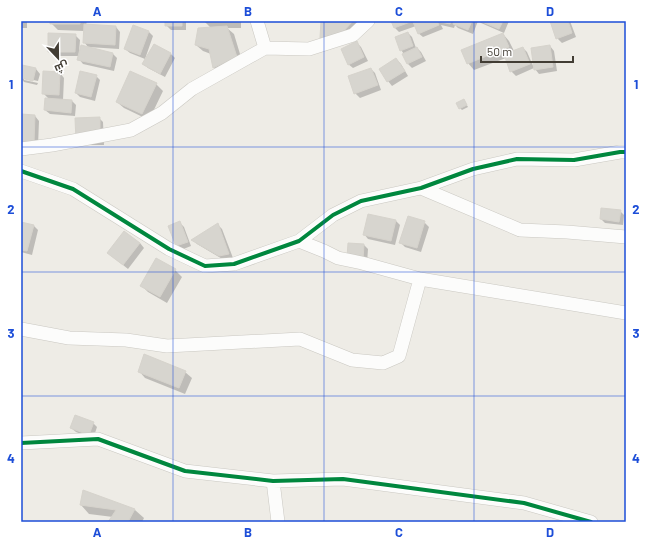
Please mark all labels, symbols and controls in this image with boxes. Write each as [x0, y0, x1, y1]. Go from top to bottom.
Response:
text: A [93, 3, 102, 19]
text: B [244, 3, 252, 19]
text: C [395, 3, 403, 19]
text: D [546, 3, 554, 19]
north arrow [38, 38, 78, 78]
scale bar [481, 38, 573, 64]
text: 50 m [487, 44, 512, 58]
text: ش [53, 58, 71, 76]
text: 1 [9, 76, 13, 92]
text: 1 [634, 76, 638, 92]
text: 2 [7, 201, 15, 217]
text: 2 [632, 201, 640, 217]
text: 3 [7, 325, 15, 341]
text: 3 [632, 325, 640, 341]
text: 4 [7, 450, 15, 466]
text: 4 [632, 450, 640, 466]
text: A [93, 524, 102, 540]
text: B [244, 524, 252, 540]
text: C [395, 524, 403, 540]
text: D [546, 524, 554, 540]

